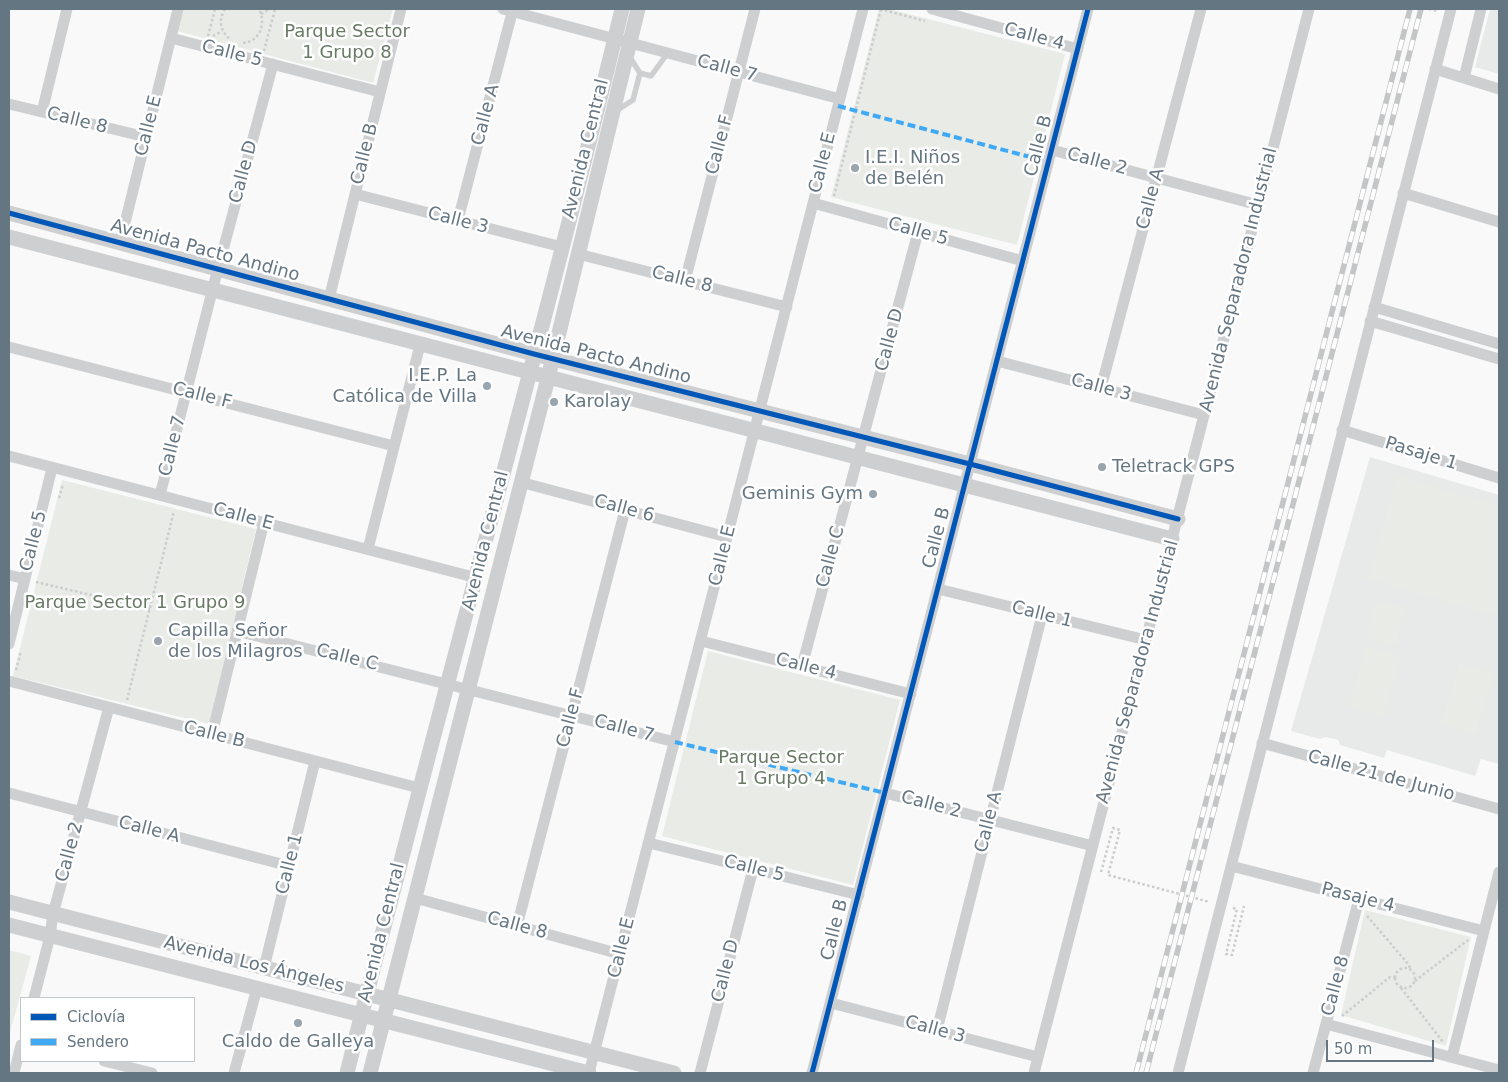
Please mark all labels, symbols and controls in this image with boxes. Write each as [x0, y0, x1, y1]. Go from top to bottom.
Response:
street label: Calle 4 [1001, 19, 1067, 55]
park label: Parque Sector 1 Grupo 8 [284, 21, 410, 64]
street label: Calle 5 [199, 36, 265, 72]
street label: Calle 7 [694, 51, 760, 87]
street label: Avenida Central [558, 77, 614, 221]
street label: Calle A [467, 82, 505, 148]
street label: Calle E [131, 93, 167, 159]
street label: Calle 8 [44, 103, 110, 139]
street label: Calle F [702, 113, 738, 177]
street label: Calle B [1020, 113, 1058, 179]
street label: Calle B [347, 121, 383, 187]
street label: Calle E [805, 130, 841, 196]
street label: Calle D [225, 138, 263, 206]
street label: Calle 2 [1064, 144, 1130, 180]
street label: Avenida Separadora Industrial [1196, 145, 1282, 415]
place label: I.E.I. Niños de Belén [865, 147, 960, 190]
marker: I.E.I. Niños de Belén [849, 162, 861, 174]
street label: Calle A [1132, 166, 1170, 232]
street label: Calle 3 [425, 203, 491, 239]
street label: Calle 5 [885, 213, 951, 251]
street label: Avenida Pacto Andino [108, 215, 302, 287]
street label: Calle 8 [649, 262, 715, 298]
street label: Calle D [871, 306, 909, 374]
street label: Avenida Pacto Andino [499, 321, 693, 389]
place label: I.E.P. La Católica de Villa [333, 365, 477, 408]
street label: Calle 3 [1068, 370, 1134, 406]
street label: Calle F [170, 378, 234, 414]
marker: I.E.P. La Católica de Villa [481, 380, 493, 392]
place label: Karolay [564, 391, 631, 413]
marker: Karolay [548, 396, 560, 408]
street label: Calle 7 [155, 413, 191, 479]
street label: Pasaje 1 [1382, 433, 1460, 475]
place label: Teletrack GPS [1112, 456, 1235, 478]
marker: Teletrack GPS [1096, 461, 1108, 473]
street label: Avenida Central [458, 469, 514, 613]
place label: Geminis Gym [742, 483, 863, 505]
marker: Geminis Gym [867, 488, 879, 500]
street label: Calle 6 [591, 491, 657, 527]
street label: Calle E [210, 499, 276, 535]
street label: Calle B [918, 505, 956, 571]
street label: Calle 5 [16, 508, 52, 574]
street label: Calle E [705, 523, 741, 589]
street label: Calle C [812, 524, 850, 590]
street label: Avenida Separadora Industrial [1092, 538, 1184, 806]
park label: Parque Sector 1 Grupo 9 [25, 592, 245, 614]
street label: Calle 1 [1009, 597, 1075, 633]
place label: Capilla Señor de los Milagros [168, 620, 303, 662]
marker: Capilla Señor de los Milagros [152, 635, 164, 647]
street label: Calle C [314, 640, 380, 676]
street label: Calle 4 [773, 649, 839, 685]
street label: Calle F [553, 686, 589, 750]
street label: Calle 7 [591, 711, 657, 747]
street label: Calle B [181, 717, 247, 753]
street label: Calle 21 de Junio [1305, 746, 1457, 806]
park label: Parque Sector 1 Grupo 4 [718, 747, 844, 790]
street label: Calle 2 [898, 787, 964, 823]
street label: Calle A [971, 789, 1007, 855]
street label: Calle A [116, 812, 182, 848]
street label: Calle 2 [52, 819, 88, 885]
street label: Calle 1 [272, 831, 308, 897]
street label: Calle 5 [721, 851, 787, 887]
street label: Avenida Central [354, 861, 410, 1005]
street label: Pasaje 4 [1319, 878, 1397, 918]
street label: Calle B [817, 897, 853, 963]
street label: Calle 8 [484, 908, 550, 944]
street label: Calle E [604, 915, 640, 981]
street label: Avenida Los Ángeles [162, 932, 346, 998]
street label: Calle D [708, 937, 744, 1005]
street label: Calle 8 [1318, 953, 1354, 1019]
legend [20, 997, 195, 1062]
text: Ciclovía [67, 1008, 125, 1026]
street label: Calle 3 [902, 1012, 968, 1048]
marker: Caldo de Galleya [292, 1017, 304, 1029]
scale bar [1328, 1030, 1436, 1062]
place label: Caldo de Galleya [222, 1031, 374, 1053]
text: Sendero [67, 1033, 129, 1051]
text: 50 m [1334, 1040, 1372, 1058]

